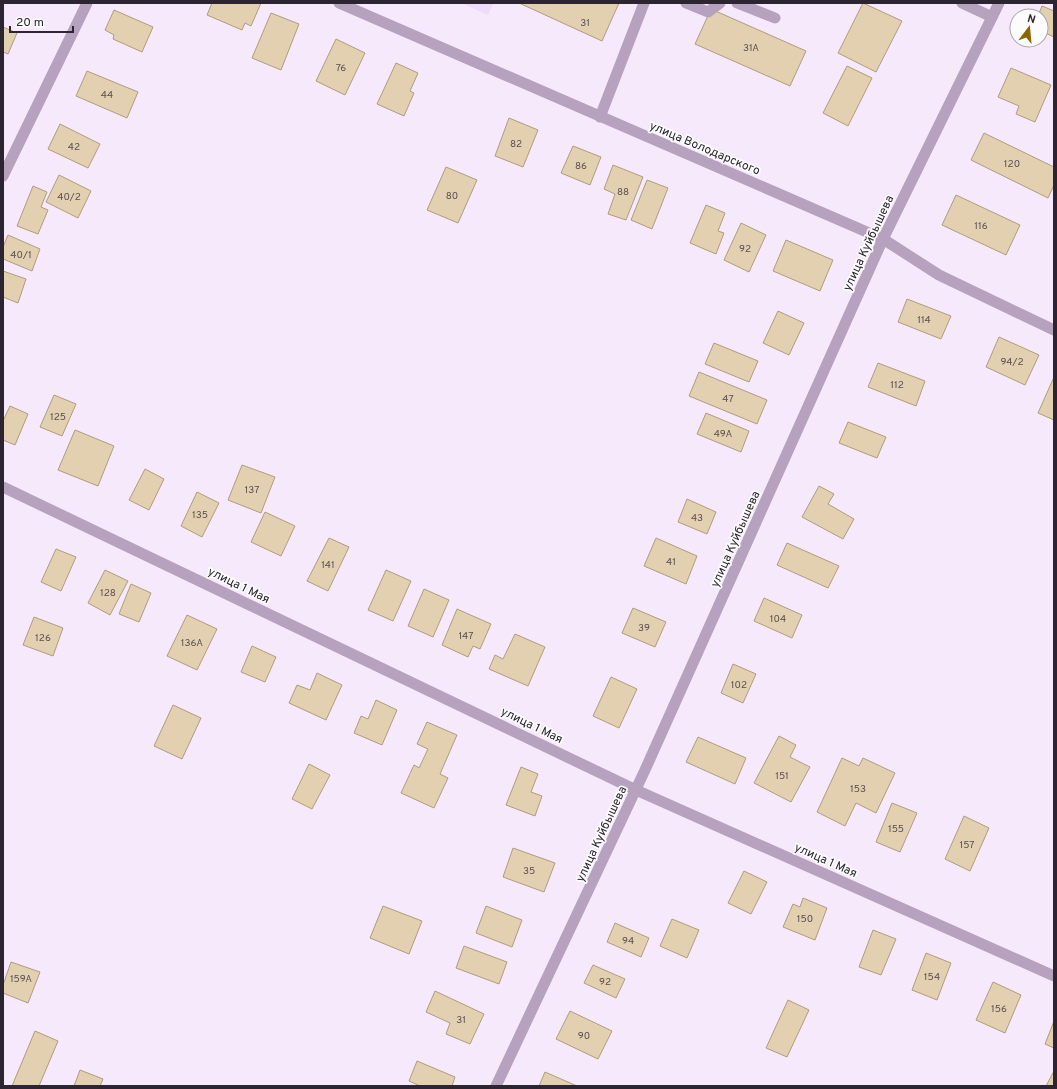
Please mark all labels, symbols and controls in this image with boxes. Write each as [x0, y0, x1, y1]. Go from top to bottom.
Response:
scale bar [10, 8, 73, 34]
north arrow [1009, 8, 1049, 48]
text: N [1026, 12, 1037, 27]
text: 20 m [16, 15, 44, 31]
house number: 31 [580, 17, 590, 30]
house number: 31А [743, 42, 759, 55]
house number: 76 [336, 62, 346, 75]
house number: 44 [101, 89, 113, 102]
street label: улица Володарского [647, 118, 763, 180]
house number: 82 [510, 138, 522, 151]
house number: 42 [68, 141, 80, 154]
house number: 120 [1004, 158, 1020, 171]
house number: 86 [575, 160, 587, 173]
house number: 88 [617, 186, 629, 199]
house number: 80 [446, 190, 458, 203]
house number: 40/2 [57, 191, 81, 204]
street label: улица Куйбышева [840, 193, 898, 294]
house number: 116 [974, 220, 988, 233]
house number: 92 [739, 243, 751, 256]
house number: 40/1 [10, 249, 32, 262]
house number: 114 [917, 314, 931, 327]
house number: 94/2 [1000, 356, 1024, 369]
house number: 112 [890, 379, 904, 392]
house number: 47 [722, 393, 734, 406]
house number: 125 [50, 411, 66, 424]
house number: 49А [714, 428, 732, 441]
house number: 137 [245, 484, 259, 497]
street label: улица Куйбышева [707, 489, 764, 590]
house number: 135 [192, 509, 208, 522]
house number: 43 [691, 512, 703, 525]
house number: 41 [666, 556, 676, 569]
house number: 141 [321, 559, 335, 572]
street label: улица 1 Мая [205, 564, 272, 608]
house number: 128 [100, 587, 116, 600]
house number: 104 [770, 613, 786, 626]
house number: 39 [638, 622, 650, 635]
house number: 147 [459, 630, 473, 643]
house number: 126 [35, 632, 51, 645]
house number: 136А [181, 637, 203, 650]
house number: 102 [731, 679, 747, 692]
street label: улица 1 Мая [498, 704, 565, 748]
house number: 151 [775, 770, 789, 783]
house number: 153 [850, 783, 866, 796]
street label: улица Куйбышева [573, 784, 631, 885]
house number: 155 [888, 823, 904, 836]
house number: 157 [959, 839, 975, 852]
street label: улица 1 Мая [792, 840, 859, 882]
house number: 35 [523, 865, 535, 878]
house number: 150 [797, 913, 813, 926]
house number: 94 [622, 935, 634, 948]
house number: 154 [924, 971, 940, 984]
house number: 159А [10, 973, 32, 986]
house number: 92 [599, 976, 611, 989]
house number: 156 [991, 1003, 1007, 1016]
house number: 31 [456, 1014, 466, 1027]
house number: 90 [578, 1030, 590, 1043]

